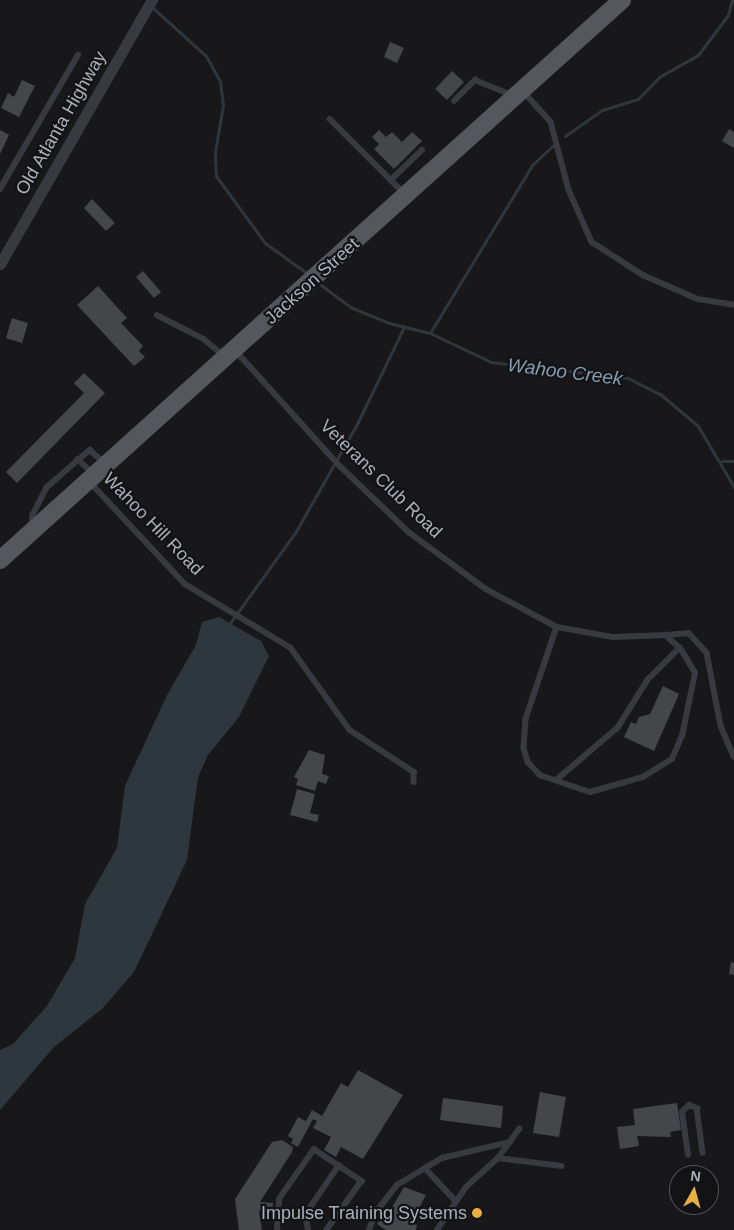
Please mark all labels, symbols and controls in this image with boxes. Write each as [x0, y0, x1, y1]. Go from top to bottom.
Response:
street label: Old Atlanta Highway [11, 47, 111, 199]
street label: Jackson Street [261, 233, 363, 329]
water label: Wahoo Creek [506, 354, 624, 390]
street label: Veterans Club Road [316, 415, 446, 543]
street label: Wahoo Hill Road [99, 468, 207, 580]
north arrow [669, 1165, 719, 1215]
text: N [690, 1168, 702, 1185]
place label: Impulse Training Systems [261, 1202, 467, 1224]
marker: Impulse Training Systems [471, 1207, 483, 1219]

